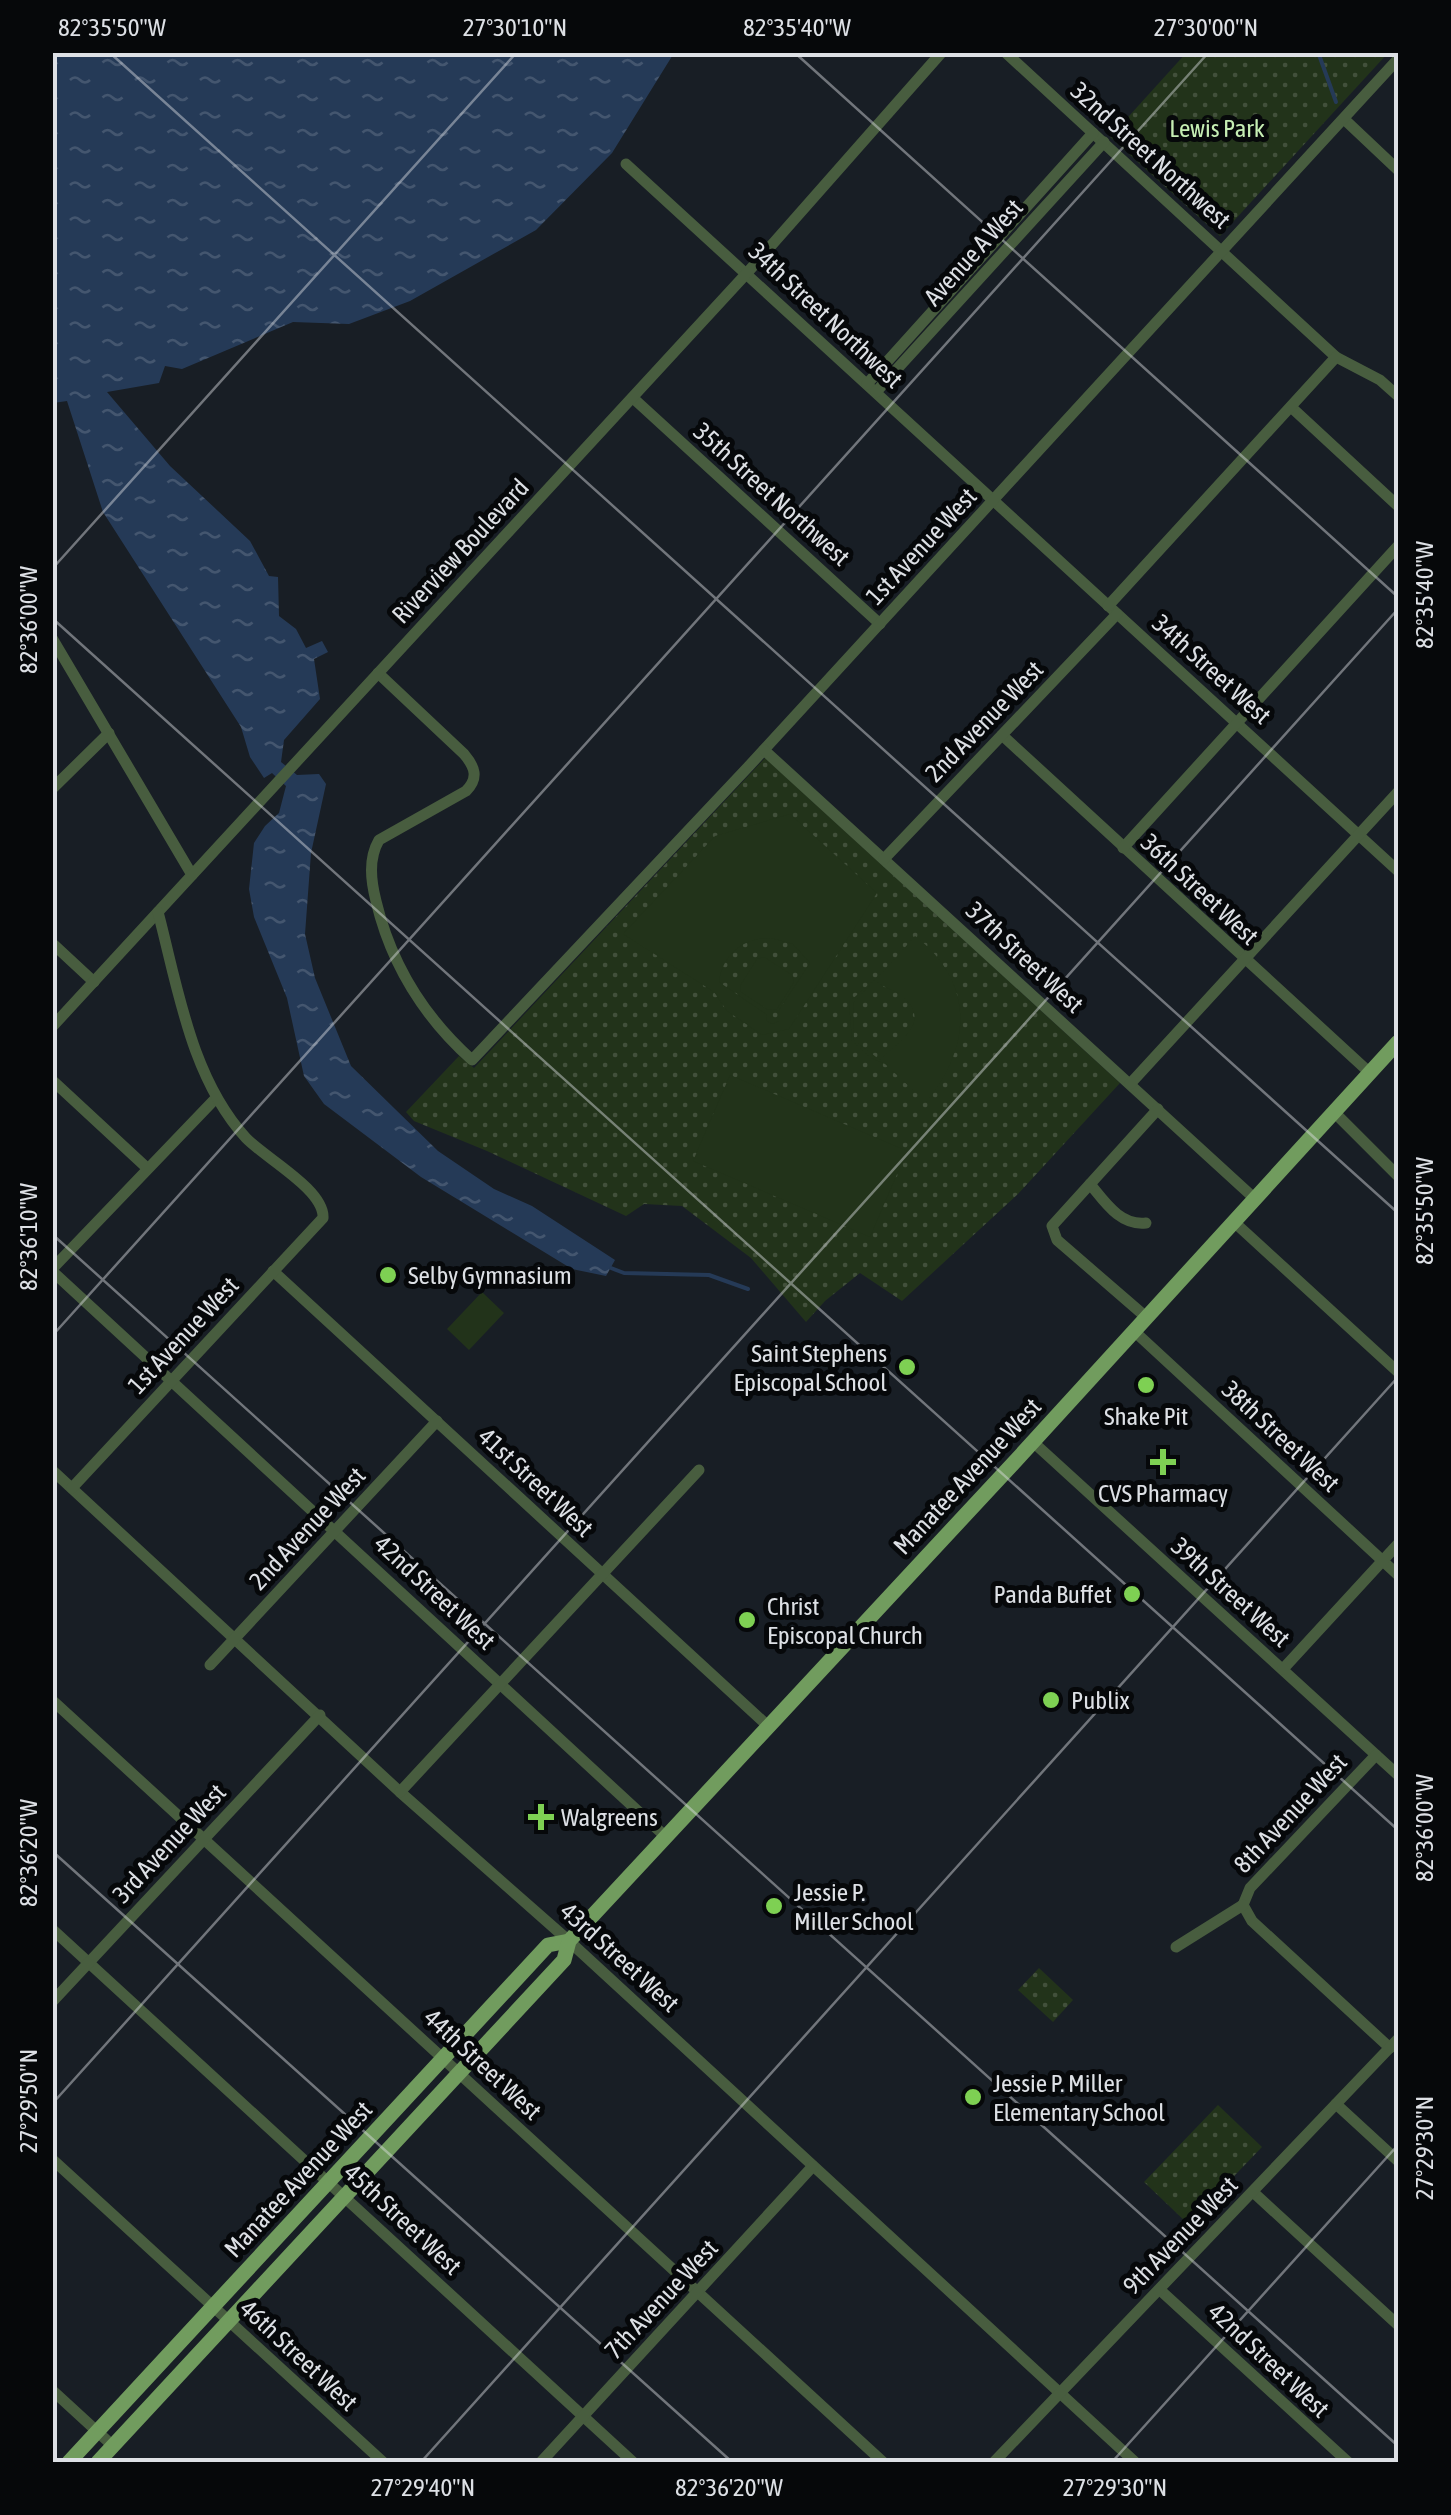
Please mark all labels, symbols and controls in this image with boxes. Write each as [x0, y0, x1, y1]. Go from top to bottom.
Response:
text: 82°35'50"W [58, 13, 167, 41]
text: 27°30'10"N [463, 13, 567, 41]
text: 82°35'40"W [743, 13, 852, 41]
text: 27°30'00"N [1154, 13, 1258, 41]
street label: 32nd Street Northwest [1066, 76, 1236, 234]
park label: Lewis Park [1169, 114, 1265, 142]
street label: Avenue A West [918, 193, 1028, 311]
street label: 34th Street Northwest [743, 237, 909, 393]
street label: 35th Street Northwest [688, 417, 856, 571]
street label: Riverview Boulevard [386, 473, 534, 629]
street label: 1st Avenue West [860, 482, 982, 610]
text: 82°35'40"W [1410, 540, 1438, 649]
text: 82°36'00"W [14, 565, 42, 674]
street label: 34th Street West [1147, 609, 1277, 729]
street label: 2nd Avenue West [920, 655, 1048, 787]
street label: 36th Street West [1136, 828, 1264, 950]
street label: 37th Street West [961, 896, 1089, 1018]
text: 82°35'50"W [1410, 1156, 1438, 1265]
text: 82°36'10"W [14, 1182, 42, 1291]
place label: Selby Gymnasium [408, 1261, 572, 1289]
marker: Selby Gymnasium [377, 1264, 399, 1286]
street label: 1st Avenue West [122, 1271, 244, 1399]
place label: Saint Stephens Episcopal School [733, 1339, 887, 1396]
marker: Saint Stephens Episcopal School [896, 1356, 918, 1378]
marker: Shake Pit [1135, 1374, 1157, 1396]
street label: 38th Street West [1217, 1375, 1345, 1497]
street label: Manatee Avenue West [888, 1392, 1046, 1560]
place label: Shake Pit [1104, 1402, 1188, 1430]
street label: 41st Street West [473, 1422, 599, 1542]
marker: CVS Pharmacy [1152, 1451, 1174, 1473]
street label: 2nd Avenue West [243, 1461, 371, 1595]
place label: CVS Pharmacy [1098, 1479, 1228, 1507]
street label: 42nd Street West [369, 1529, 501, 1655]
street label: 39th Street West [1166, 1532, 1296, 1652]
place label: Panda Buffet [994, 1580, 1112, 1608]
marker: Panda Buffet [1121, 1583, 1143, 1605]
place label: Christ Episcopal Church [767, 1592, 923, 1649]
marker: Christ Episcopal Church [736, 1609, 758, 1631]
place label: Publix [1071, 1686, 1130, 1714]
marker: Publix [1040, 1689, 1062, 1711]
street label: 8th Avenue West [1228, 1748, 1352, 1878]
text: 82°36'00"W [1410, 1773, 1438, 1882]
street label: 3rd Avenue West [107, 1778, 231, 1908]
text: 82°36'20"W [14, 1798, 42, 1907]
place label: Walgreens [561, 1803, 658, 1831]
marker: Walgreens [530, 1806, 552, 1828]
place label: Jessie P. Miller School [794, 1878, 914, 1935]
marker: Jessie P. Miller School [763, 1895, 785, 1917]
street label: 43rd Street West [555, 1897, 685, 2017]
street label: 44th Street West [419, 2003, 547, 2125]
text: 27°29'50"N [14, 2049, 42, 2153]
place label: Jessie P. Miller Elementary School [993, 2069, 1165, 2126]
marker: Jessie P. Miller Elementary School [962, 2086, 984, 2108]
street label: Manatee Avenue West [219, 2095, 377, 2263]
text: 27°29'30"N [1410, 2096, 1438, 2200]
street label: 45th Street West [339, 2158, 467, 2280]
street label: 9th Avenue West [1117, 2171, 1243, 2299]
street label: 7th Avenue West [599, 2234, 723, 2364]
street label: 46th Street West [235, 2294, 363, 2416]
street label: 42nd Street West [1203, 2297, 1335, 2423]
text: 27°29'40"N [371, 2473, 475, 2501]
text: 82°36'20"W [675, 2473, 784, 2501]
text: 27°29'30"N [1063, 2473, 1167, 2501]

